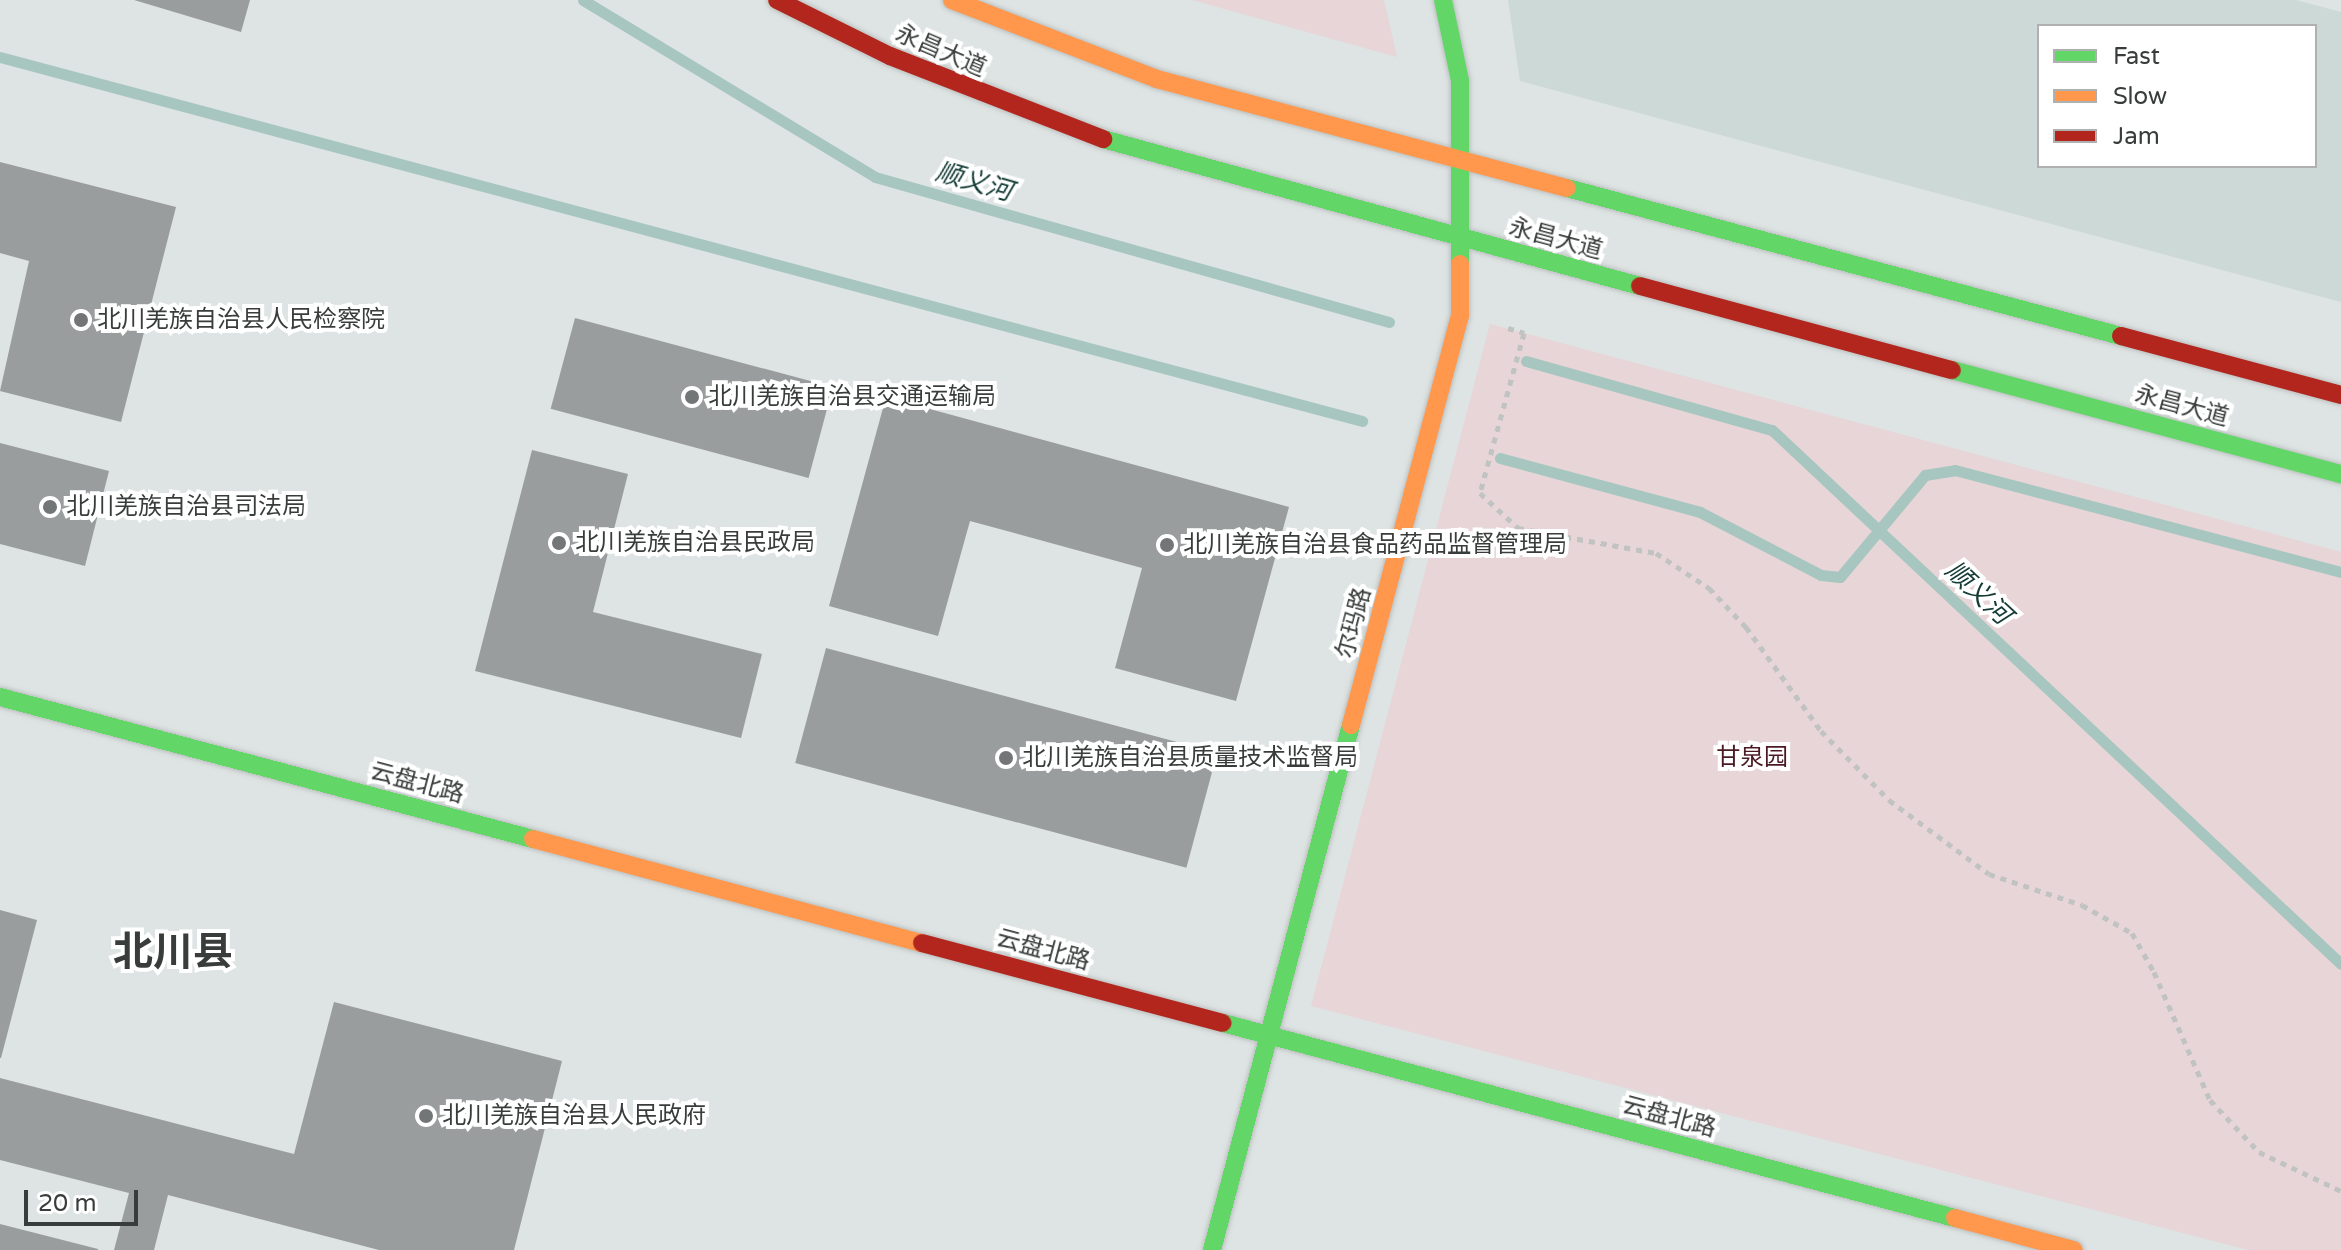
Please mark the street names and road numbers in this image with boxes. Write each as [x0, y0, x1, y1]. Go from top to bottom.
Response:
street label: 永昌大道 [891, 19, 991, 83]
street label: 永昌大道 [1506, 213, 1606, 265]
street label: 永昌大道 [2132, 380, 2232, 432]
street label: 尔玛路 [1331, 584, 1377, 662]
street label: 云盘北路 [367, 757, 467, 809]
street label: 云盘北路 [993, 924, 1093, 976]
street label: 云盘北路 [1619, 1091, 1719, 1143]

